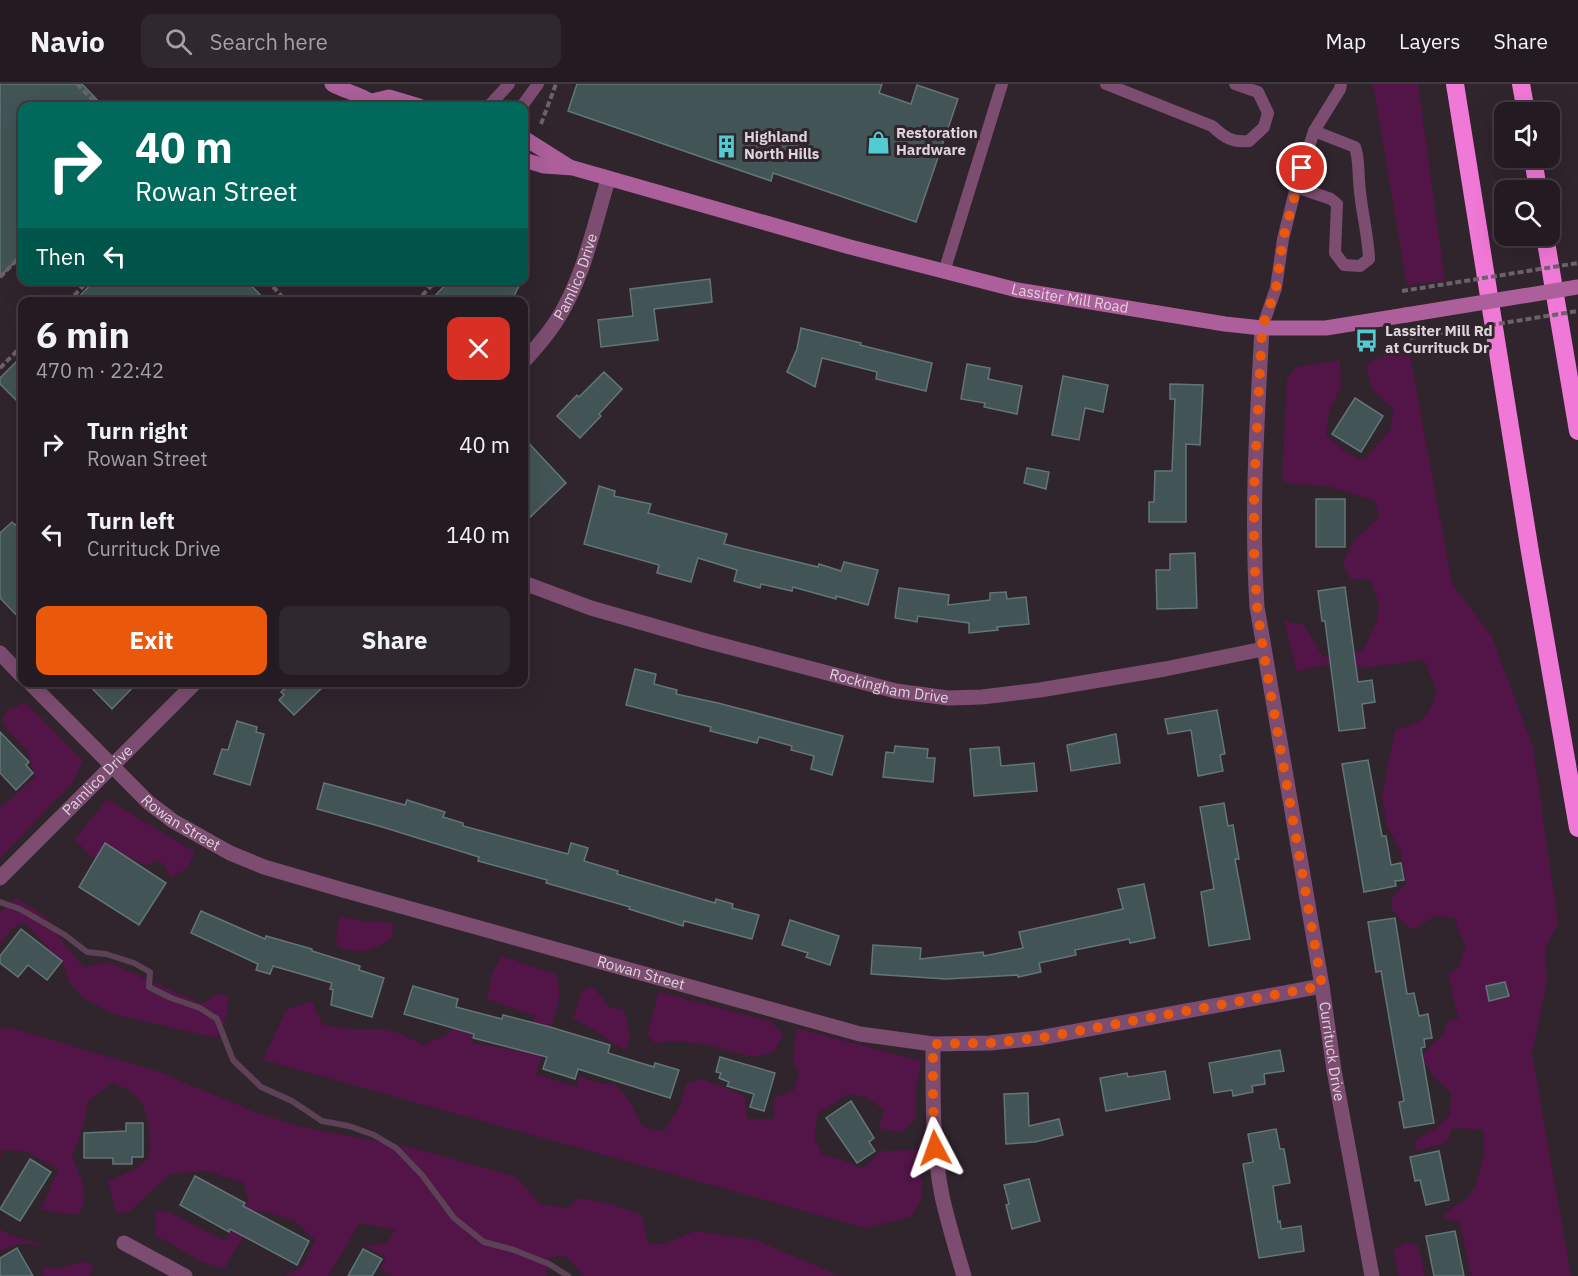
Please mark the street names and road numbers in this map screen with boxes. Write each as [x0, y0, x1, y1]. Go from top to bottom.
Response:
street label: Pamlico Drive [549, 231, 601, 324]
street label: Lassiter Mill Road [1009, 279, 1130, 317]
street label: Rockingham Drive [828, 664, 950, 707]
street label: Pamlico Drive [58, 741, 137, 819]
street label: Rowan Street [137, 791, 224, 855]
street label: Rowan Street [595, 951, 687, 994]
street label: Currituck Drive [1315, 1001, 1350, 1103]

